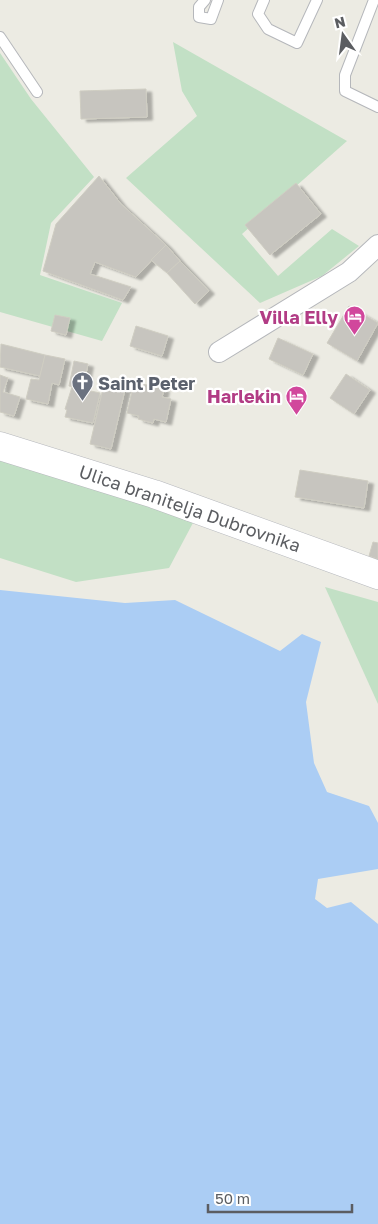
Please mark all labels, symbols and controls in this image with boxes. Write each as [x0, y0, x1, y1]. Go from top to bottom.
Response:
north arrow [318, 10, 368, 60]
text: N [333, 12, 347, 31]
hotel icon: Villa Elly [342, 305, 366, 336]
place label: Villa Elly [260, 306, 338, 328]
church icon: Saint Peter [70, 371, 94, 402]
place label: Saint Peter [98, 372, 195, 394]
hotel icon: Harlekin [285, 384, 309, 415]
place label: Harlekin [207, 385, 281, 407]
street label: Ulica branitelja Dubrovnika [76, 460, 304, 556]
scale bar [208, 1182, 352, 1214]
text: 50 m [215, 1189, 250, 1207]

